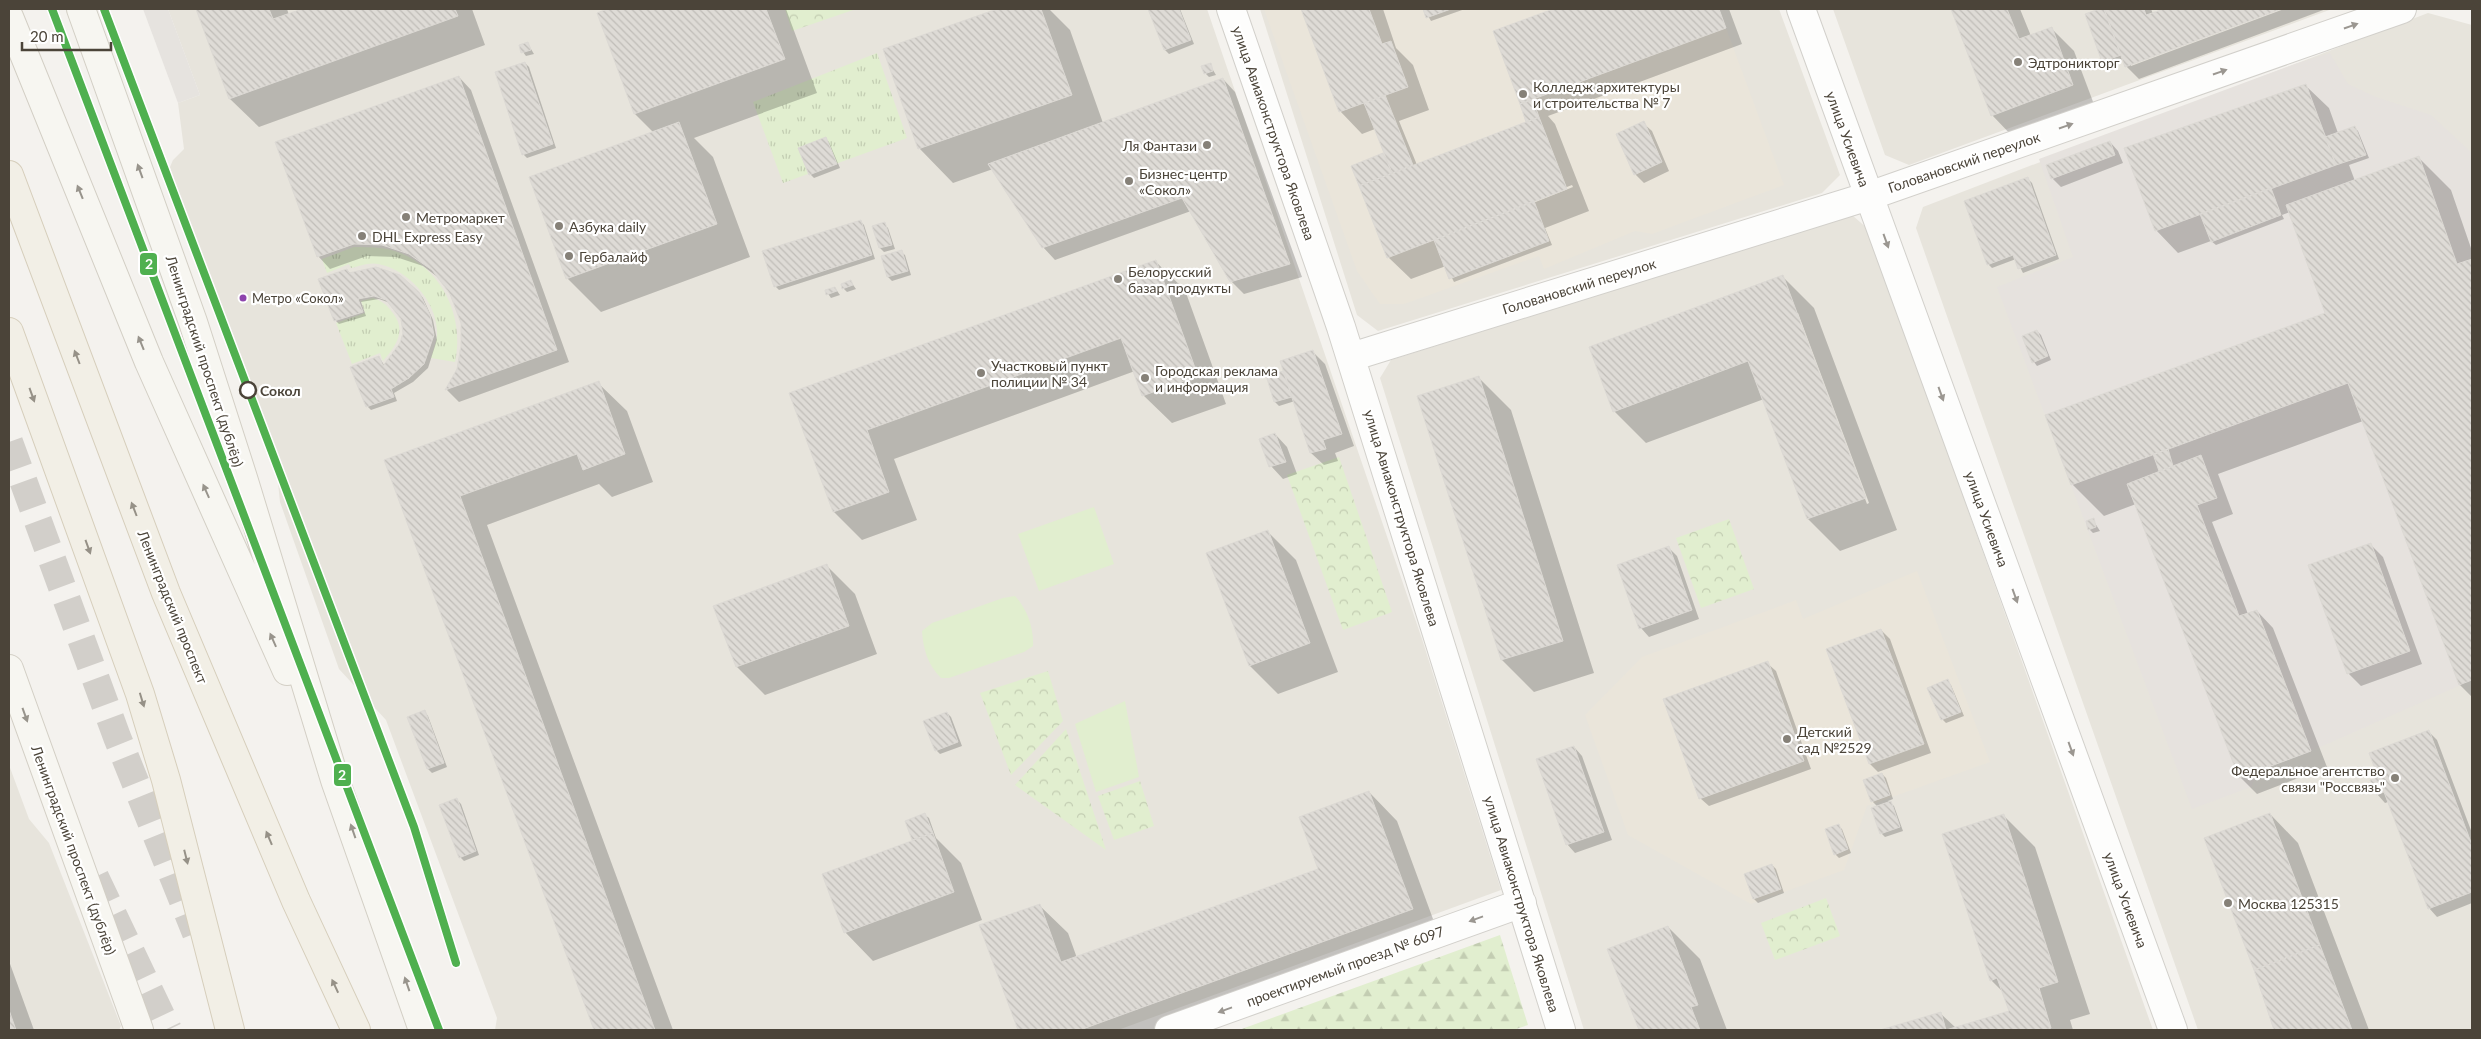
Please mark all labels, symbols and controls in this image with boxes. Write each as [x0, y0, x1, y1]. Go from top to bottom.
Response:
scale bar [22, 20, 111, 52]
one-way arrow [2344, 22, 2359, 30]
street label: улица Авиаконструктора Яковлева [1229, 24, 1319, 242]
text: 20 m [30, 27, 64, 45]
place label: Эдтроникторг [2028, 54, 2120, 71]
marker: Эдтроникторг [2012, 56, 2024, 68]
one-way arrow [2212, 68, 2227, 76]
place label: Колледж архитектуры и строительства № 7 [1533, 78, 1680, 111]
marker: Колледж архитектуры и строительства № 7 [1517, 88, 1529, 100]
street label: улица Усиевича [1823, 89, 1873, 189]
one-way arrow [2059, 122, 2074, 130]
street label: Головановский переулок [1886, 128, 2043, 196]
place label: Ля Фантази [1122, 137, 1197, 154]
marker: Ля Фантази [1201, 139, 1213, 151]
one-way arrow [136, 163, 144, 178]
place label: Бизнес-центр «Сокол» [1139, 165, 1228, 198]
marker: Бизнес-центр «Сокол» [1123, 175, 1135, 187]
one-way arrow [76, 184, 84, 199]
place label: Метромаркет [416, 209, 505, 226]
marker: Метромаркет [400, 211, 412, 223]
place label: Азбука daily [569, 218, 647, 235]
marker: Азбука daily [553, 220, 565, 232]
place label: DHL Express Easy [372, 228, 483, 245]
marker: DHL Express Easy [356, 230, 368, 242]
one-way arrow [1883, 234, 1890, 249]
place label: Гербалайф [579, 248, 648, 265]
marker: Гербалайф [563, 250, 575, 262]
line badge: 2 [139, 252, 158, 276]
street label: Ленинградский проспект (дублёр) [162, 252, 247, 469]
street label: Головановский переулок [1500, 254, 1658, 317]
text: 2 [145, 255, 153, 272]
place label: Белорусский базар продукты [1128, 263, 1231, 296]
marker: Белорусский базар продукты [1112, 273, 1124, 285]
place label: Метро «Сокол» [252, 290, 344, 306]
marker: Метро «Сокол» [238, 293, 248, 303]
one-way arrow [137, 335, 144, 350]
one-way arrow [73, 349, 81, 364]
place label: Участковый пункт полиции № 34 [991, 357, 1108, 390]
place label: Городская реклама и информация [1155, 362, 1278, 395]
marker: Участковый пункт полиции № 34 [975, 367, 987, 379]
marker: Городская реклама и информация [1139, 372, 1151, 384]
marker: Сокол [239, 381, 257, 399]
place label: Сокол [260, 382, 301, 399]
one-way arrow [29, 387, 36, 402]
one-way arrow [1937, 387, 1945, 402]
street label: улица Авиаконструктора Яковлева [1361, 408, 1443, 628]
street label: улица Усиевича [1962, 469, 2012, 569]
one-way arrow [202, 484, 210, 498]
one-way arrow [130, 501, 138, 516]
street label: Ленинградский проспект [134, 527, 212, 686]
one-way arrow [84, 540, 92, 554]
one-way arrow [2011, 589, 2019, 604]
one-way arrow [268, 633, 276, 647]
one-way arrow [139, 693, 147, 708]
one-way arrow [22, 708, 29, 723]
place label: Детский сад №2529 [1797, 723, 1872, 756]
marker: Детский сад №2529 [1781, 733, 1793, 745]
street label: Ленинградский проспект (дублёр) [28, 742, 120, 957]
one-way arrow [2067, 742, 2075, 757]
place label: Федеральное агентство связи "Россвязь" [2231, 762, 2385, 795]
line badge: 2 [333, 763, 352, 787]
text: 2 [338, 766, 346, 783]
marker: Федеральное агентство связи "Россвязь" [2389, 772, 2401, 784]
street label: улица Авиаконструктора Яковлева [1481, 794, 1563, 1014]
one-way arrow [349, 823, 357, 838]
one-way arrow [264, 831, 272, 845]
one-way arrow [182, 849, 190, 864]
street label: улица Усиевича [2101, 850, 2151, 950]
place label: Москва 125315 [2238, 895, 2339, 912]
marker: Москва 125315 [2222, 897, 2234, 909]
one-way arrow [1468, 915, 1483, 923]
street label: проектируемый проезд № 6097 [1244, 922, 1446, 1010]
one-way arrow [403, 976, 411, 991]
one-way arrow [331, 979, 339, 993]
one-way arrow [1217, 1007, 1232, 1014]

